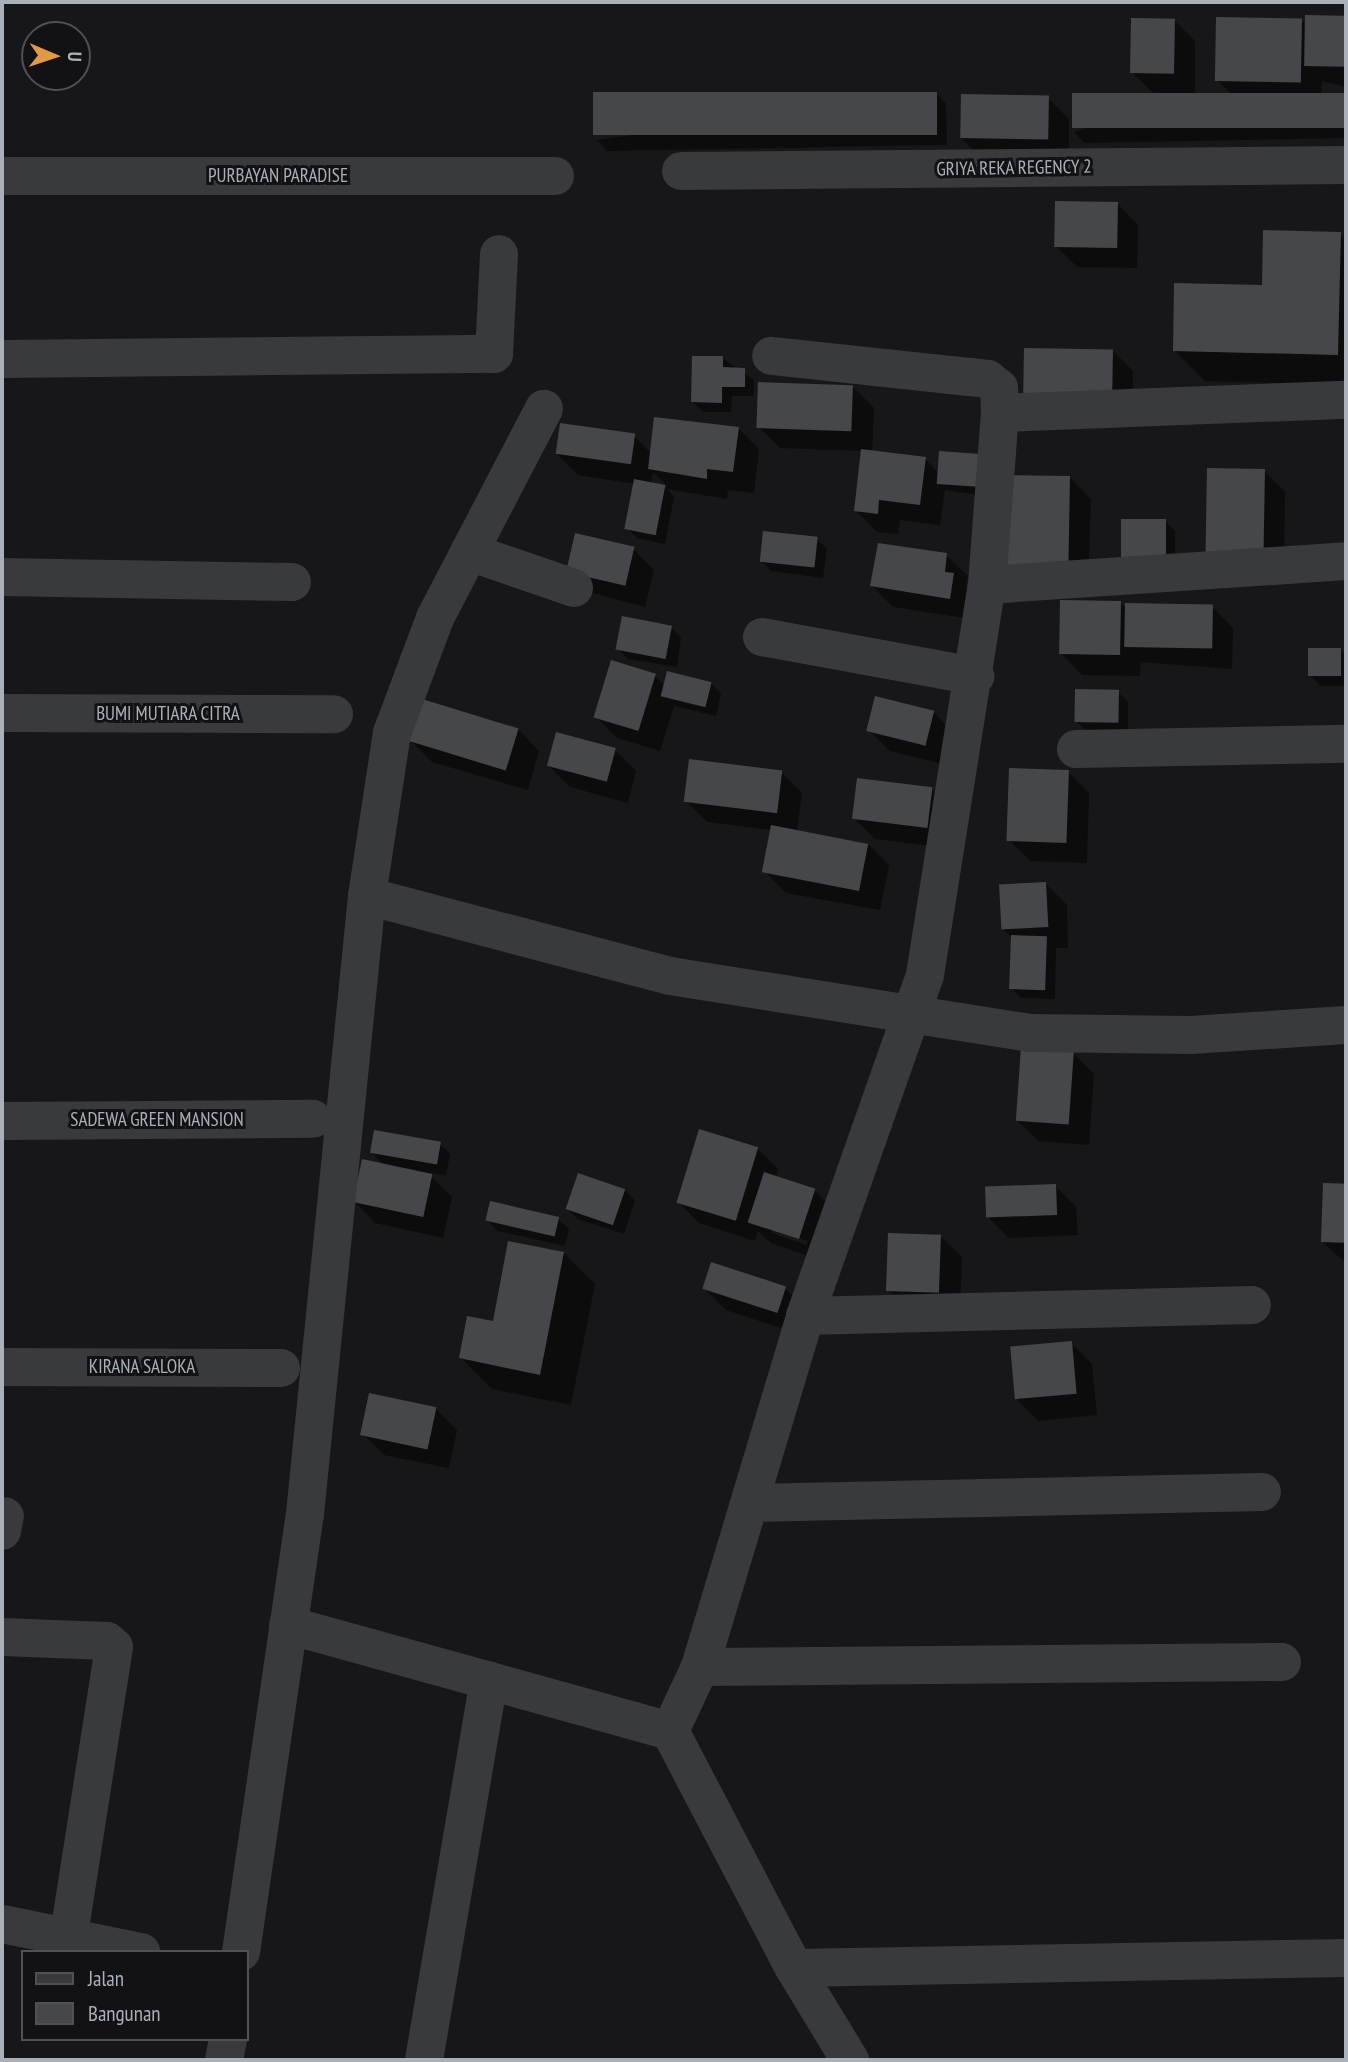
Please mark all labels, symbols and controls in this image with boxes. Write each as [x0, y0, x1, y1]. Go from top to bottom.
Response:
north arrow [21, 21, 91, 91]
text: U [63, 51, 87, 62]
street label: GRIYA REKA REGENCY 2 [935, 155, 1093, 181]
street label: PURBAYAN PARADISE [208, 165, 348, 187]
street label: BUMI MUTIARA CITRA [96, 703, 240, 725]
street label: SADEWA GREEN MANSION [70, 1109, 244, 1131]
street label: KIRANA SALOKA [89, 1356, 195, 1378]
legend [21, 1950, 248, 2041]
text: Jalan [88, 1965, 124, 1992]
text: Bangunan [88, 2000, 161, 2027]

